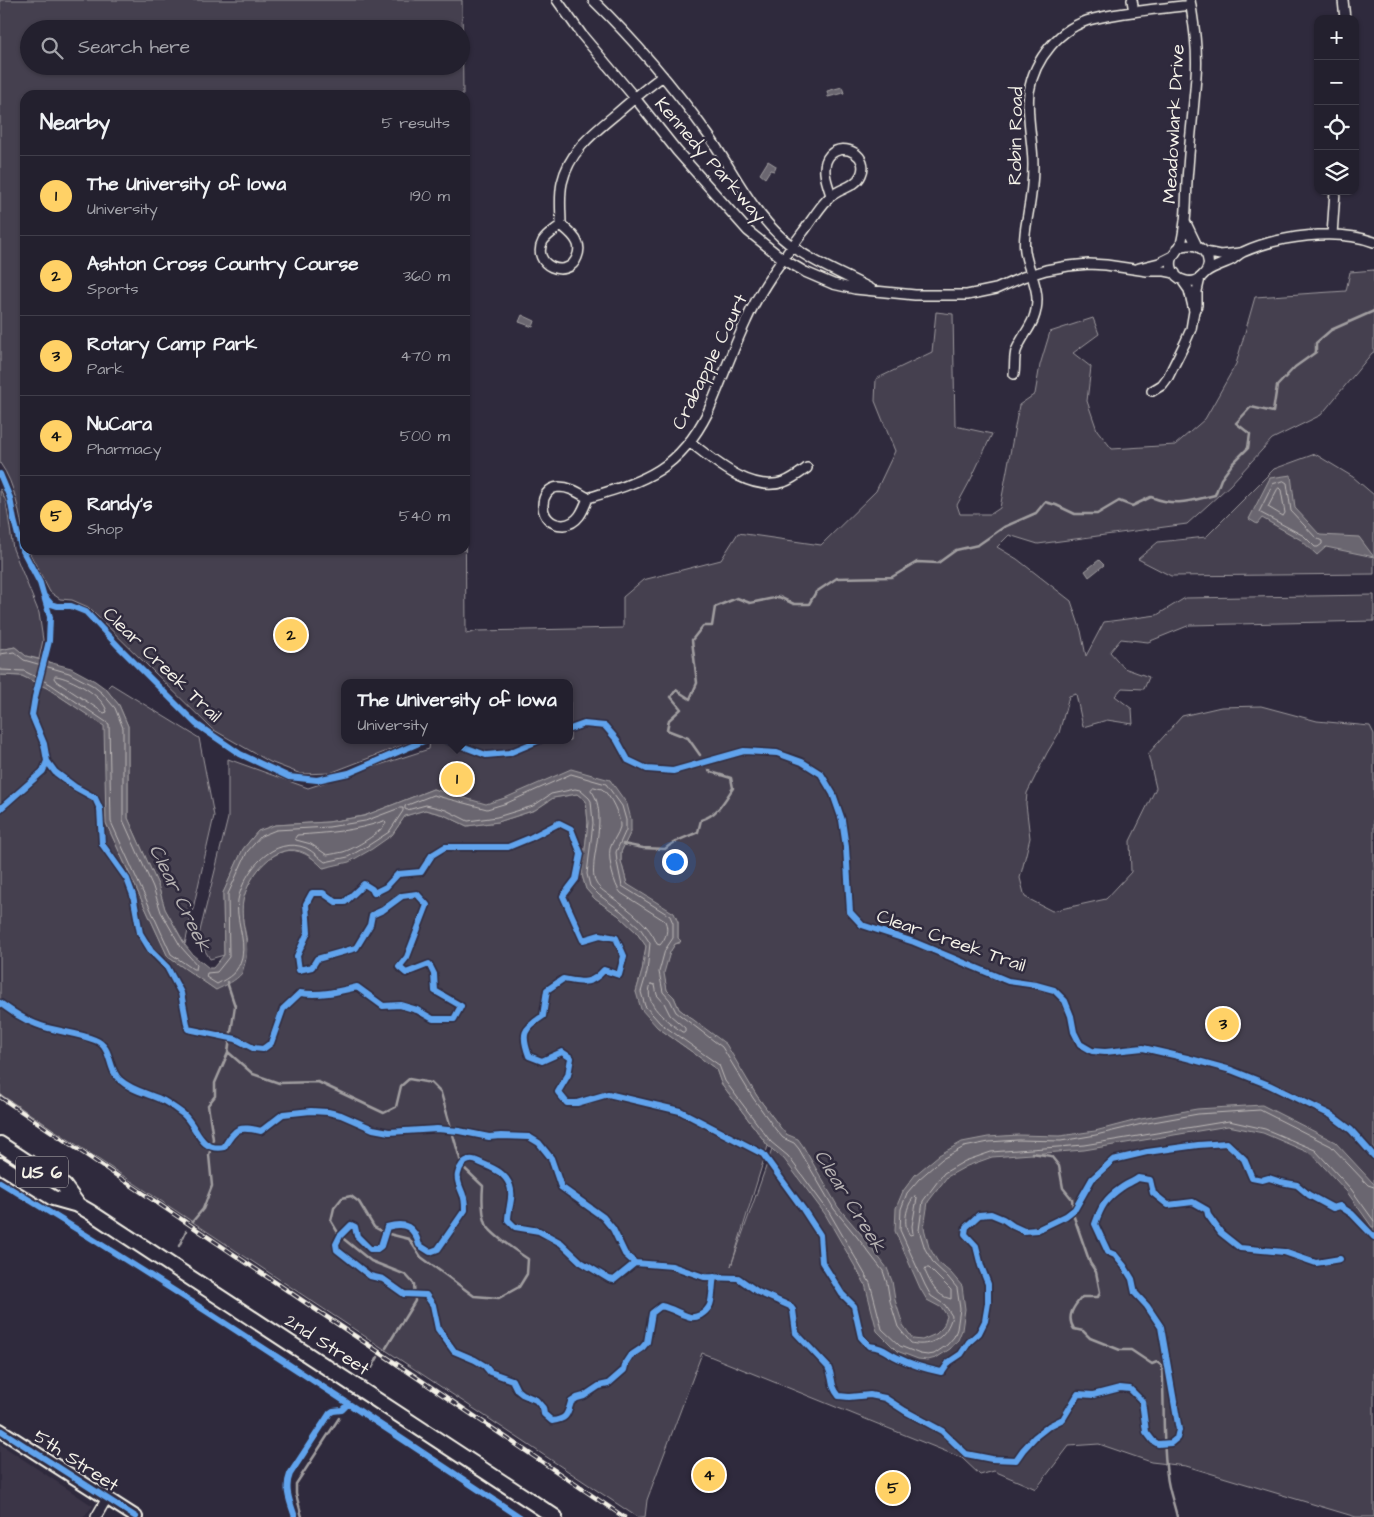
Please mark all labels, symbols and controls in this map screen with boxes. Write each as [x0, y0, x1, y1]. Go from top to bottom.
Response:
map controls [1314, 15, 1359, 195]
button: + [1314, 15, 1359, 60]
search box [20, 20, 470, 75]
icon: search [38, 34, 66, 62]
text: Search here [78, 34, 190, 61]
street label: Meadowlark Drive [1156, 44, 1192, 204]
button: − [1314, 60, 1359, 105]
street label: Robin Road [1002, 86, 1030, 185]
street label: Kennedy Parkway [647, 91, 772, 230]
button: locate [1314, 105, 1359, 150]
text: Nearby [40, 108, 110, 137]
text: 5 results [382, 112, 450, 134]
button: layers [1314, 150, 1359, 195]
text: The University of Iowa [87, 171, 286, 198]
text: 1 [55, 185, 57, 207]
text: 190 m [410, 185, 450, 207]
text: University [87, 198, 158, 220]
text: Ashton Cross Country Course [87, 251, 358, 278]
text: 2 [51, 265, 61, 287]
text: 360 m [403, 265, 450, 287]
text: Sports [87, 278, 139, 300]
street label: Crabapple Court [665, 289, 755, 434]
text: Rotary Camp Park [87, 331, 257, 358]
text: 3 [52, 345, 60, 367]
text: 470 m [400, 345, 450, 367]
text: Park [87, 358, 124, 380]
text: NuCara [87, 411, 152, 438]
text: 4 [51, 425, 61, 447]
text: 500 m [400, 425, 450, 447]
text: Pharmacy [87, 438, 162, 460]
text: Randy's [87, 491, 153, 518]
text: 5 [50, 505, 62, 527]
text: 540 m [399, 505, 450, 527]
text: Shop [87, 518, 123, 540]
street label: Clear Creek Trail [96, 601, 228, 729]
pin: 2 [275, 616, 307, 654]
popup [341, 679, 573, 744]
text: The University of Iowa [357, 687, 557, 714]
text: University [357, 714, 428, 736]
pin: 1 [441, 760, 473, 798]
water label: Clear Creek [142, 840, 218, 957]
your location [662, 849, 688, 875]
street label: Clear Creek Trail [873, 903, 1029, 979]
pin: 3 [1207, 1005, 1239, 1043]
water label: Clear Creek [807, 1144, 893, 1258]
road number: US 6 [16, 1156, 68, 1188]
street label: 2nd Street [279, 1307, 375, 1383]
street label: 5th Street [28, 1423, 124, 1499]
pin: 4 [693, 1456, 725, 1494]
pin: 5 [877, 1469, 909, 1507]

